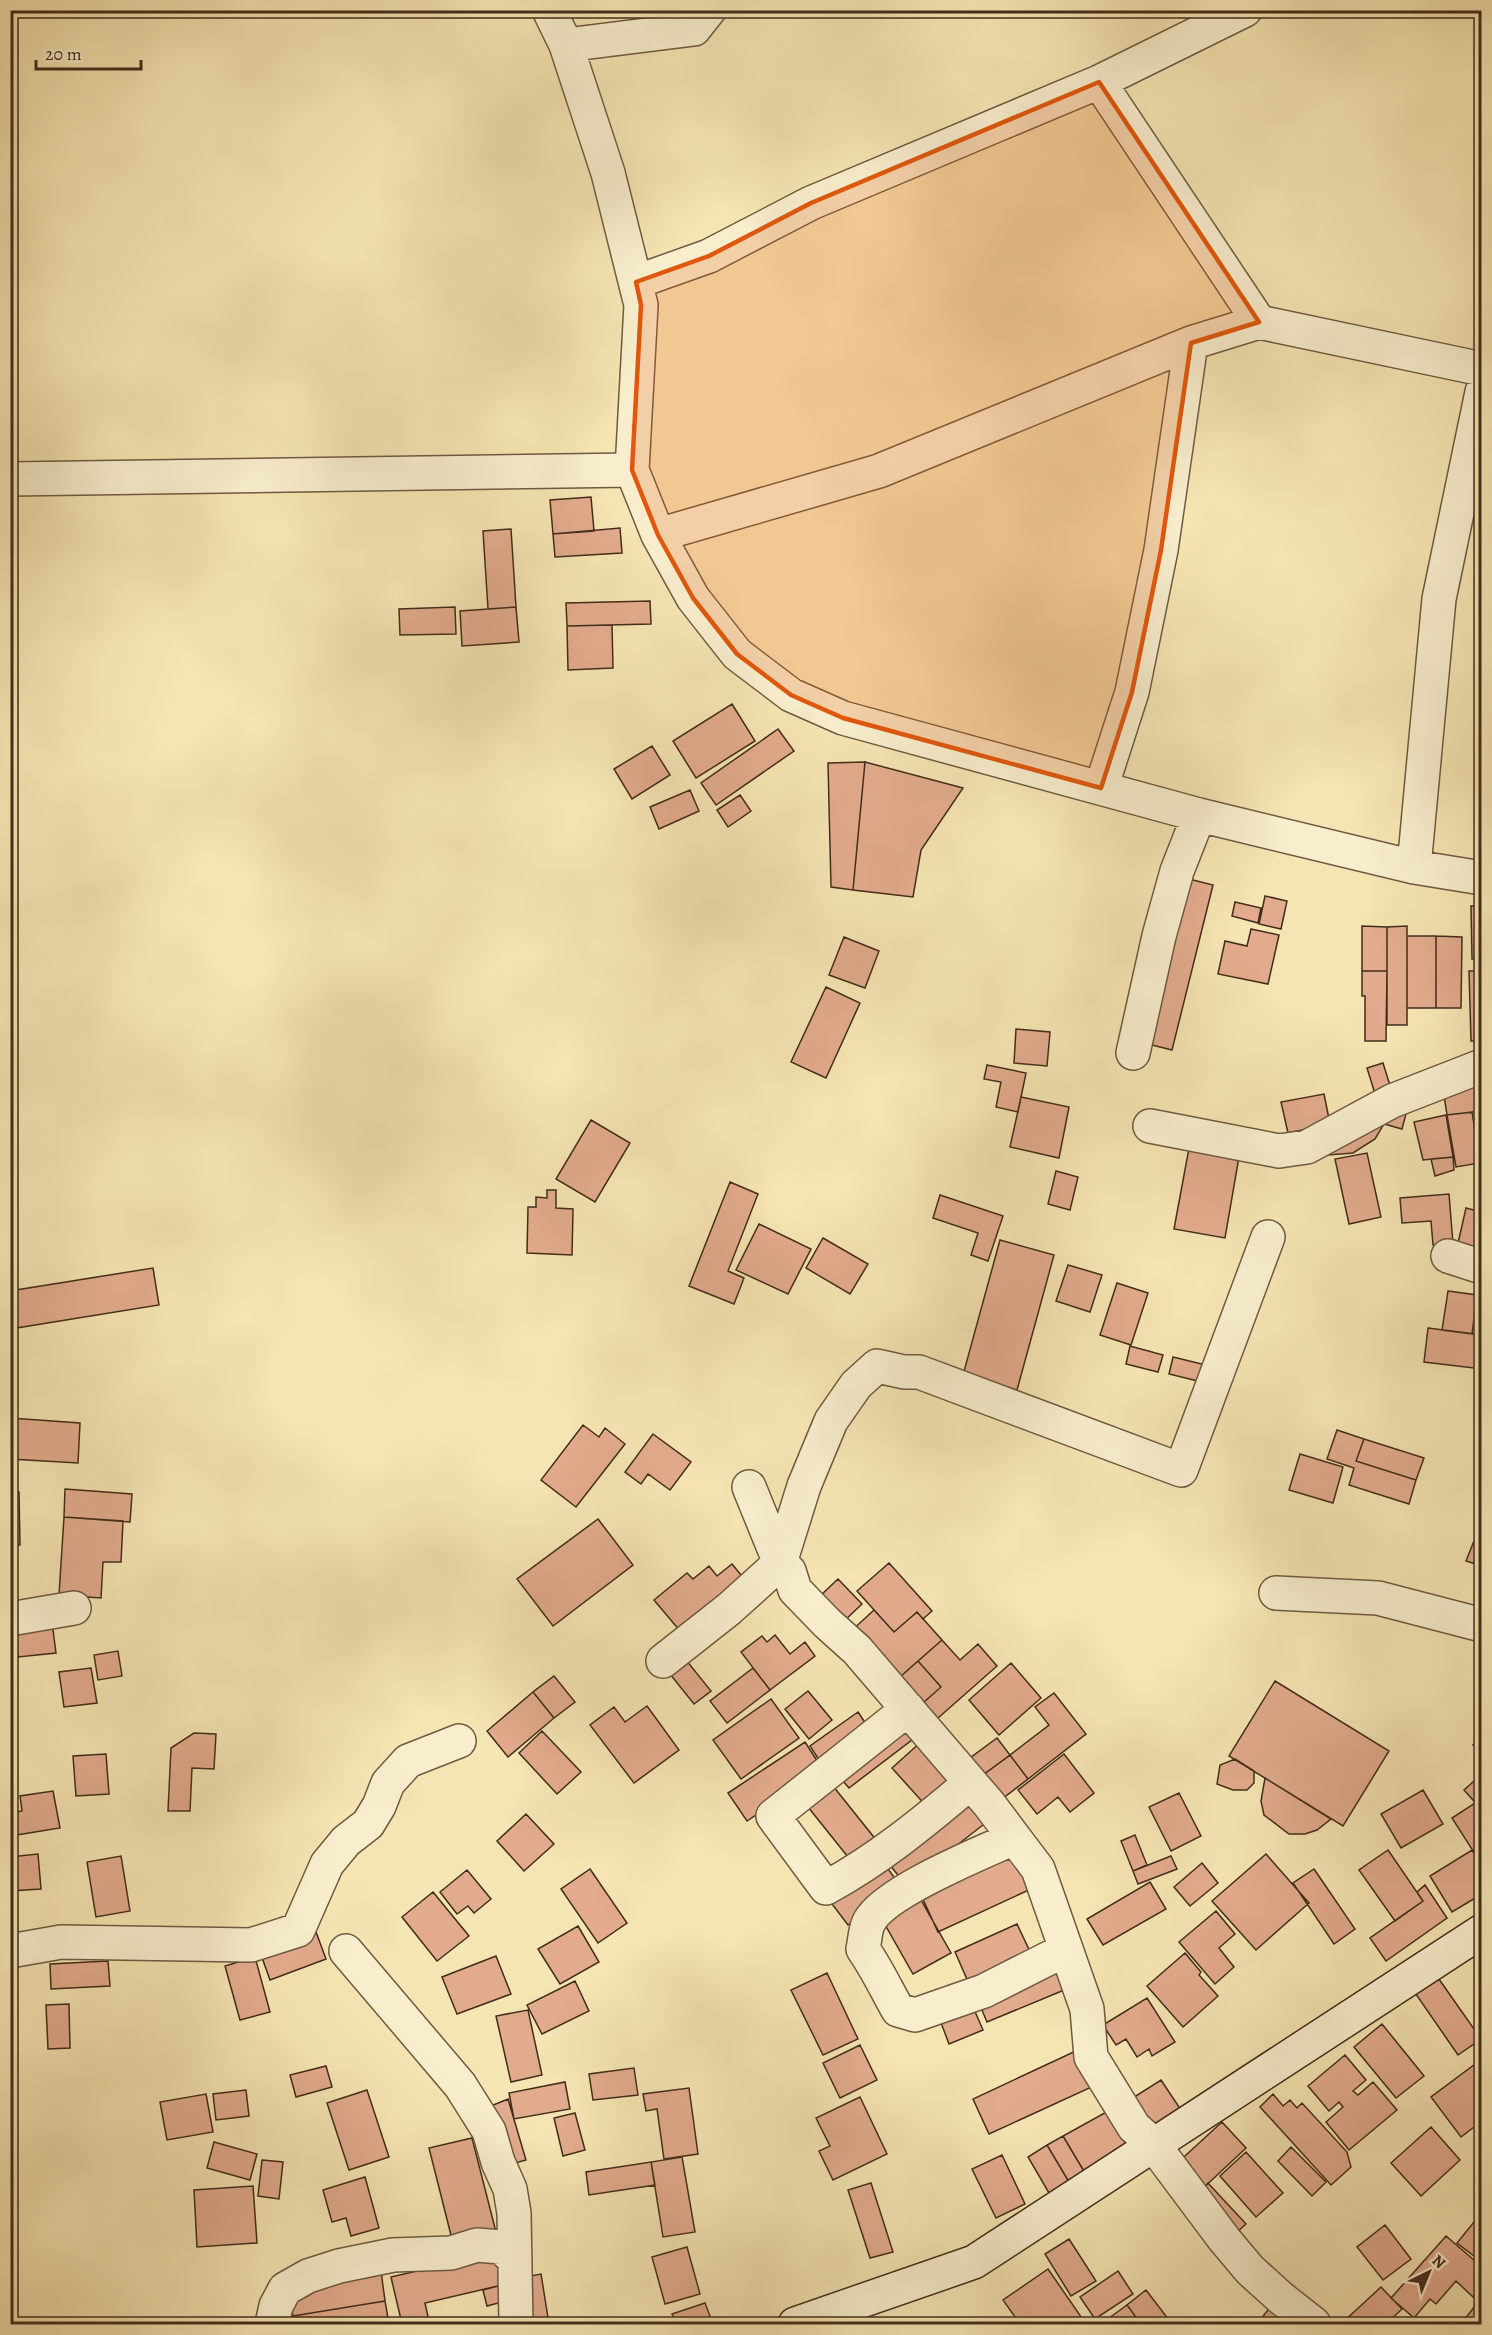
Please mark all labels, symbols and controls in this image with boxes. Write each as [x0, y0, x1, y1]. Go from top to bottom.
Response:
scale bar [36, 33, 141, 71]
text: 20 m [45, 42, 82, 66]
north arrow [1399, 2242, 1459, 2302]
text: N [1427, 2250, 1451, 2274]

